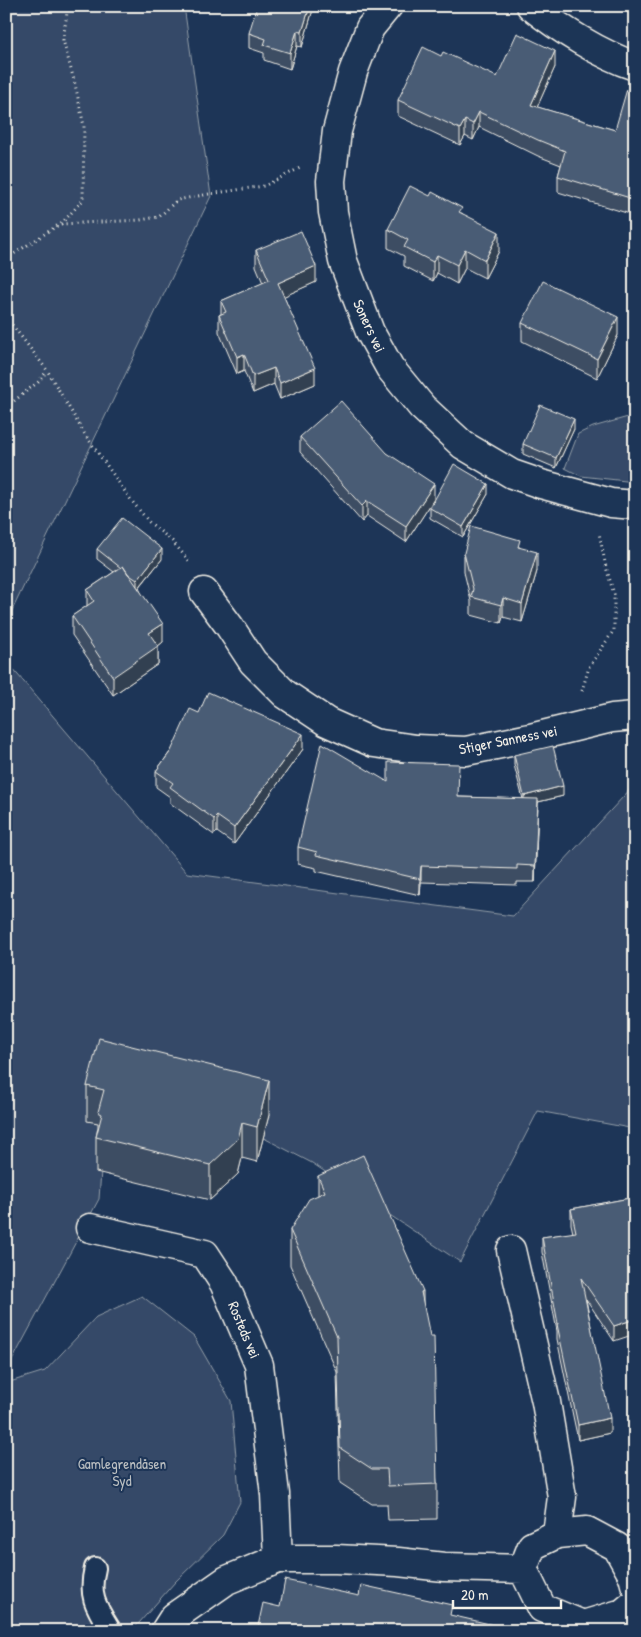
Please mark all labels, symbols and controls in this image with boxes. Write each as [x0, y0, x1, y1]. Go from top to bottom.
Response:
street label: Soners vei [348, 296, 391, 356]
street label: Stiger Sanness vei [457, 720, 559, 759]
street label: Rosteds vei [223, 1298, 266, 1362]
park label: Gamlegrendåsen Syd [78, 1453, 167, 1491]
scale bar [453, 1577, 561, 1609]
text: 20 m [461, 1584, 488, 1605]

